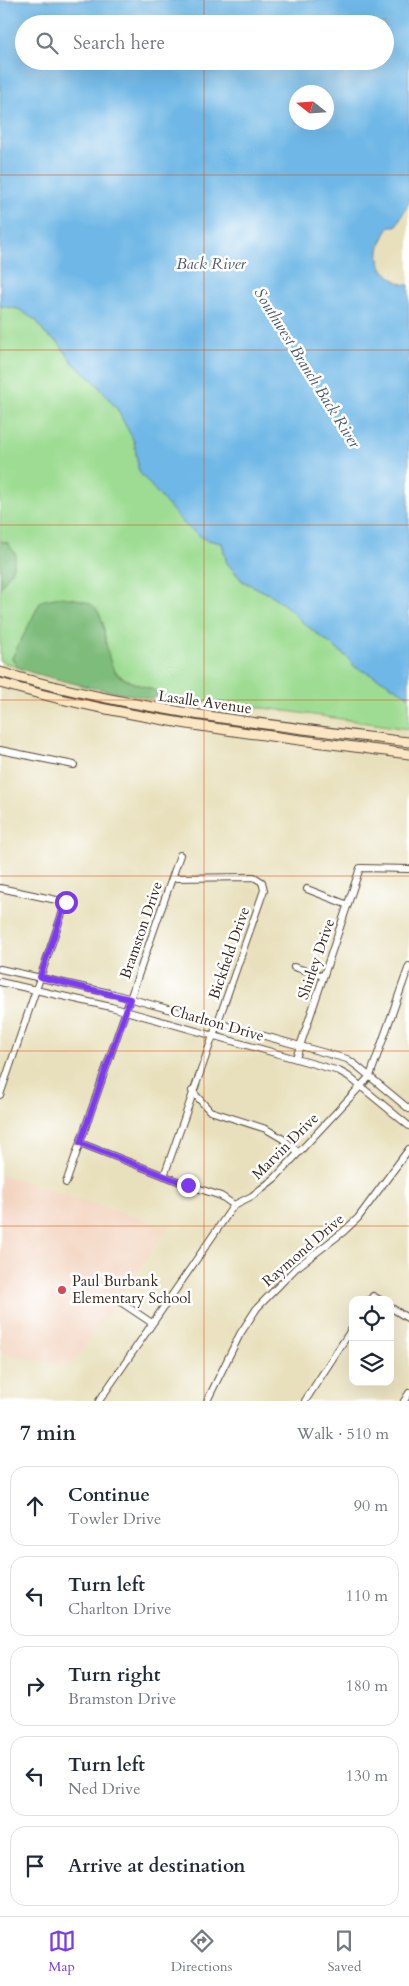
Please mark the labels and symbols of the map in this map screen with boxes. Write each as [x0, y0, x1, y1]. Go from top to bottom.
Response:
north arrow [289, 85, 334, 130]
water label: Back River [176, 253, 247, 275]
water label: Southwest Branch Back River [249, 284, 366, 453]
street label: Lasalle Avenue [157, 686, 253, 718]
street label: Bramston Drive [115, 879, 167, 981]
route start [55, 891, 78, 914]
street label: Bickfield Drive [204, 904, 254, 1002]
street label: Shirley Drive [293, 916, 339, 1002]
street label: Charlton Drive [168, 1000, 267, 1046]
street label: Marvin Drive [247, 1108, 323, 1184]
route end [177, 1174, 200, 1197]
street label: Raymond Drive [258, 1209, 348, 1291]
place label: Paul Burbank Elementary School [72, 1271, 191, 1308]
marker: Paul Burbank Elementary School [56, 1284, 68, 1296]

